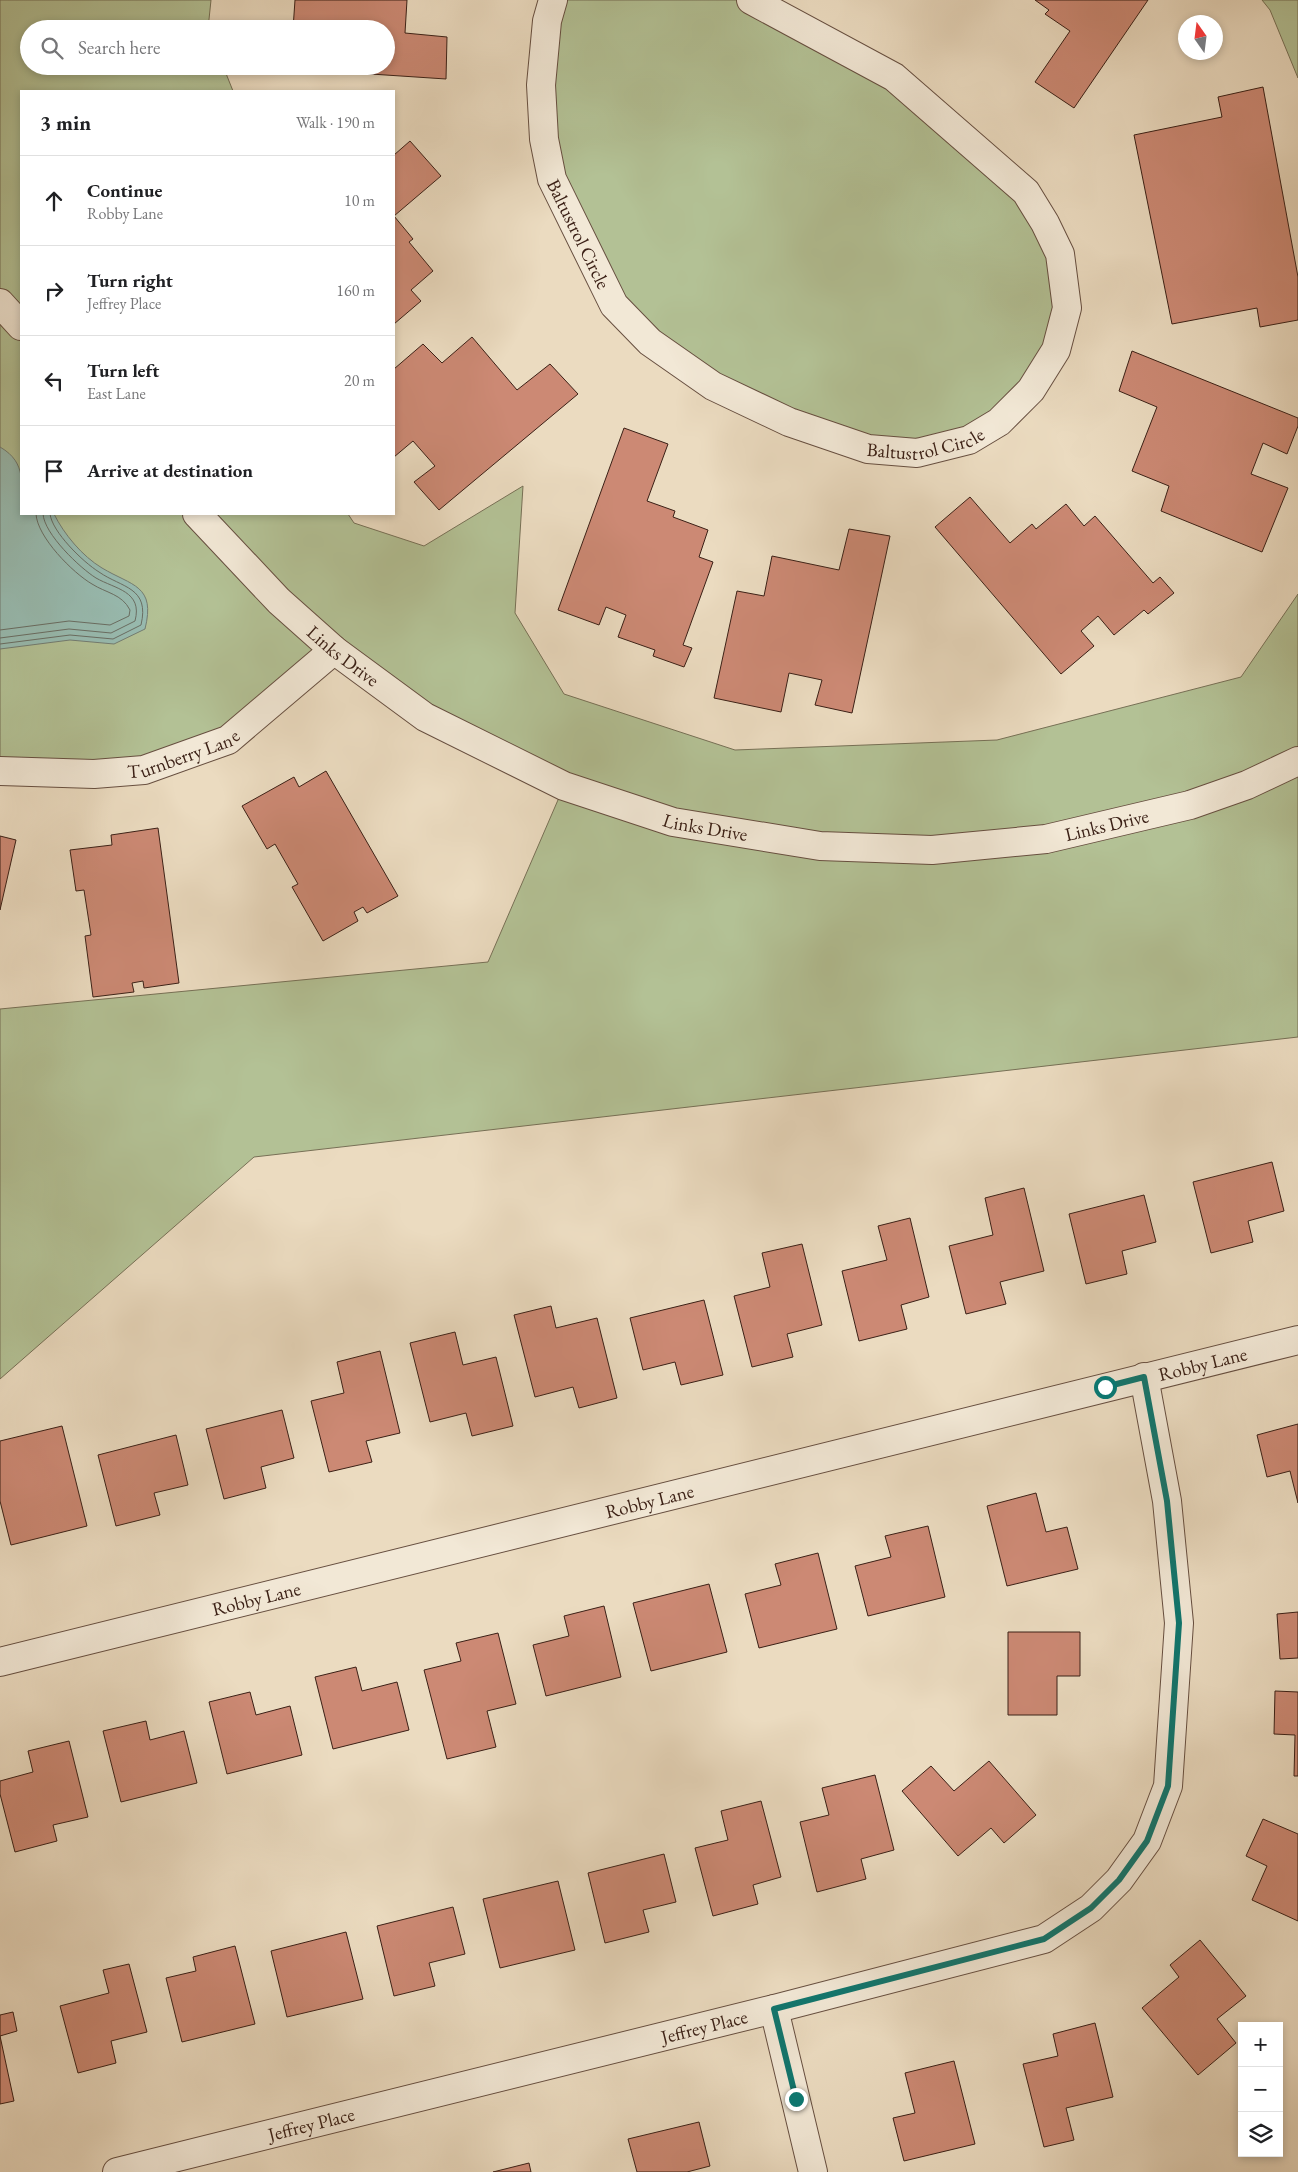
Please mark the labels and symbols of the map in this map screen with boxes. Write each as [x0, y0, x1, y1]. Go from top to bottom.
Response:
north arrow [1178, 15, 1223, 60]
street label: Baltustrol Circle [541, 175, 616, 293]
street label: Baltustrol Circle [866, 422, 989, 466]
street label: Links Drive [302, 620, 384, 692]
street label: Turnberry Lane [126, 724, 245, 784]
street label: Links Drive [1062, 803, 1151, 847]
street label: Links Drive [660, 808, 749, 847]
street label: Robby Lane [1156, 1341, 1250, 1387]
route start [1094, 1376, 1117, 1399]
street label: Robby Lane [603, 1478, 696, 1524]
street label: Robby Lane [209, 1576, 303, 1622]
street label: Jeffrey Place [657, 2004, 750, 2050]
route end [785, 2088, 808, 2111]
street label: Jeffrey Place [263, 2102, 357, 2148]

